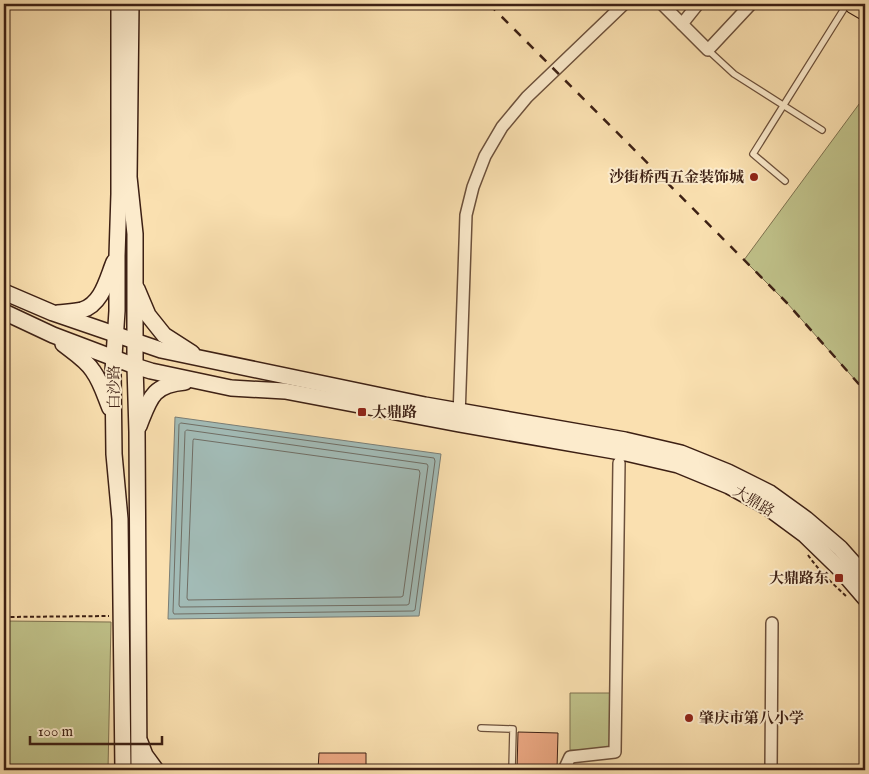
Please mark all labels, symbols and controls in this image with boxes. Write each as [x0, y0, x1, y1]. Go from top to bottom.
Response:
place label: 沙街桥西五金装饰城 [609, 168, 744, 187]
marker: 沙街桥西五金装饰城 [748, 171, 760, 183]
street label: 白沙路 [105, 364, 124, 410]
place label: 大鼎路 [372, 403, 417, 422]
marker: 大鼎路 [356, 406, 368, 418]
street label: 大鼎路 [730, 482, 778, 521]
place label: 大鼎路东 [769, 569, 829, 588]
marker: 大鼎路东 [833, 572, 845, 584]
place label: 肇庆市第八小学 [699, 709, 804, 728]
marker: 肇庆市第八小学 [683, 712, 695, 724]
scale bar [30, 714, 162, 746]
text: 100 m [38, 722, 74, 741]

